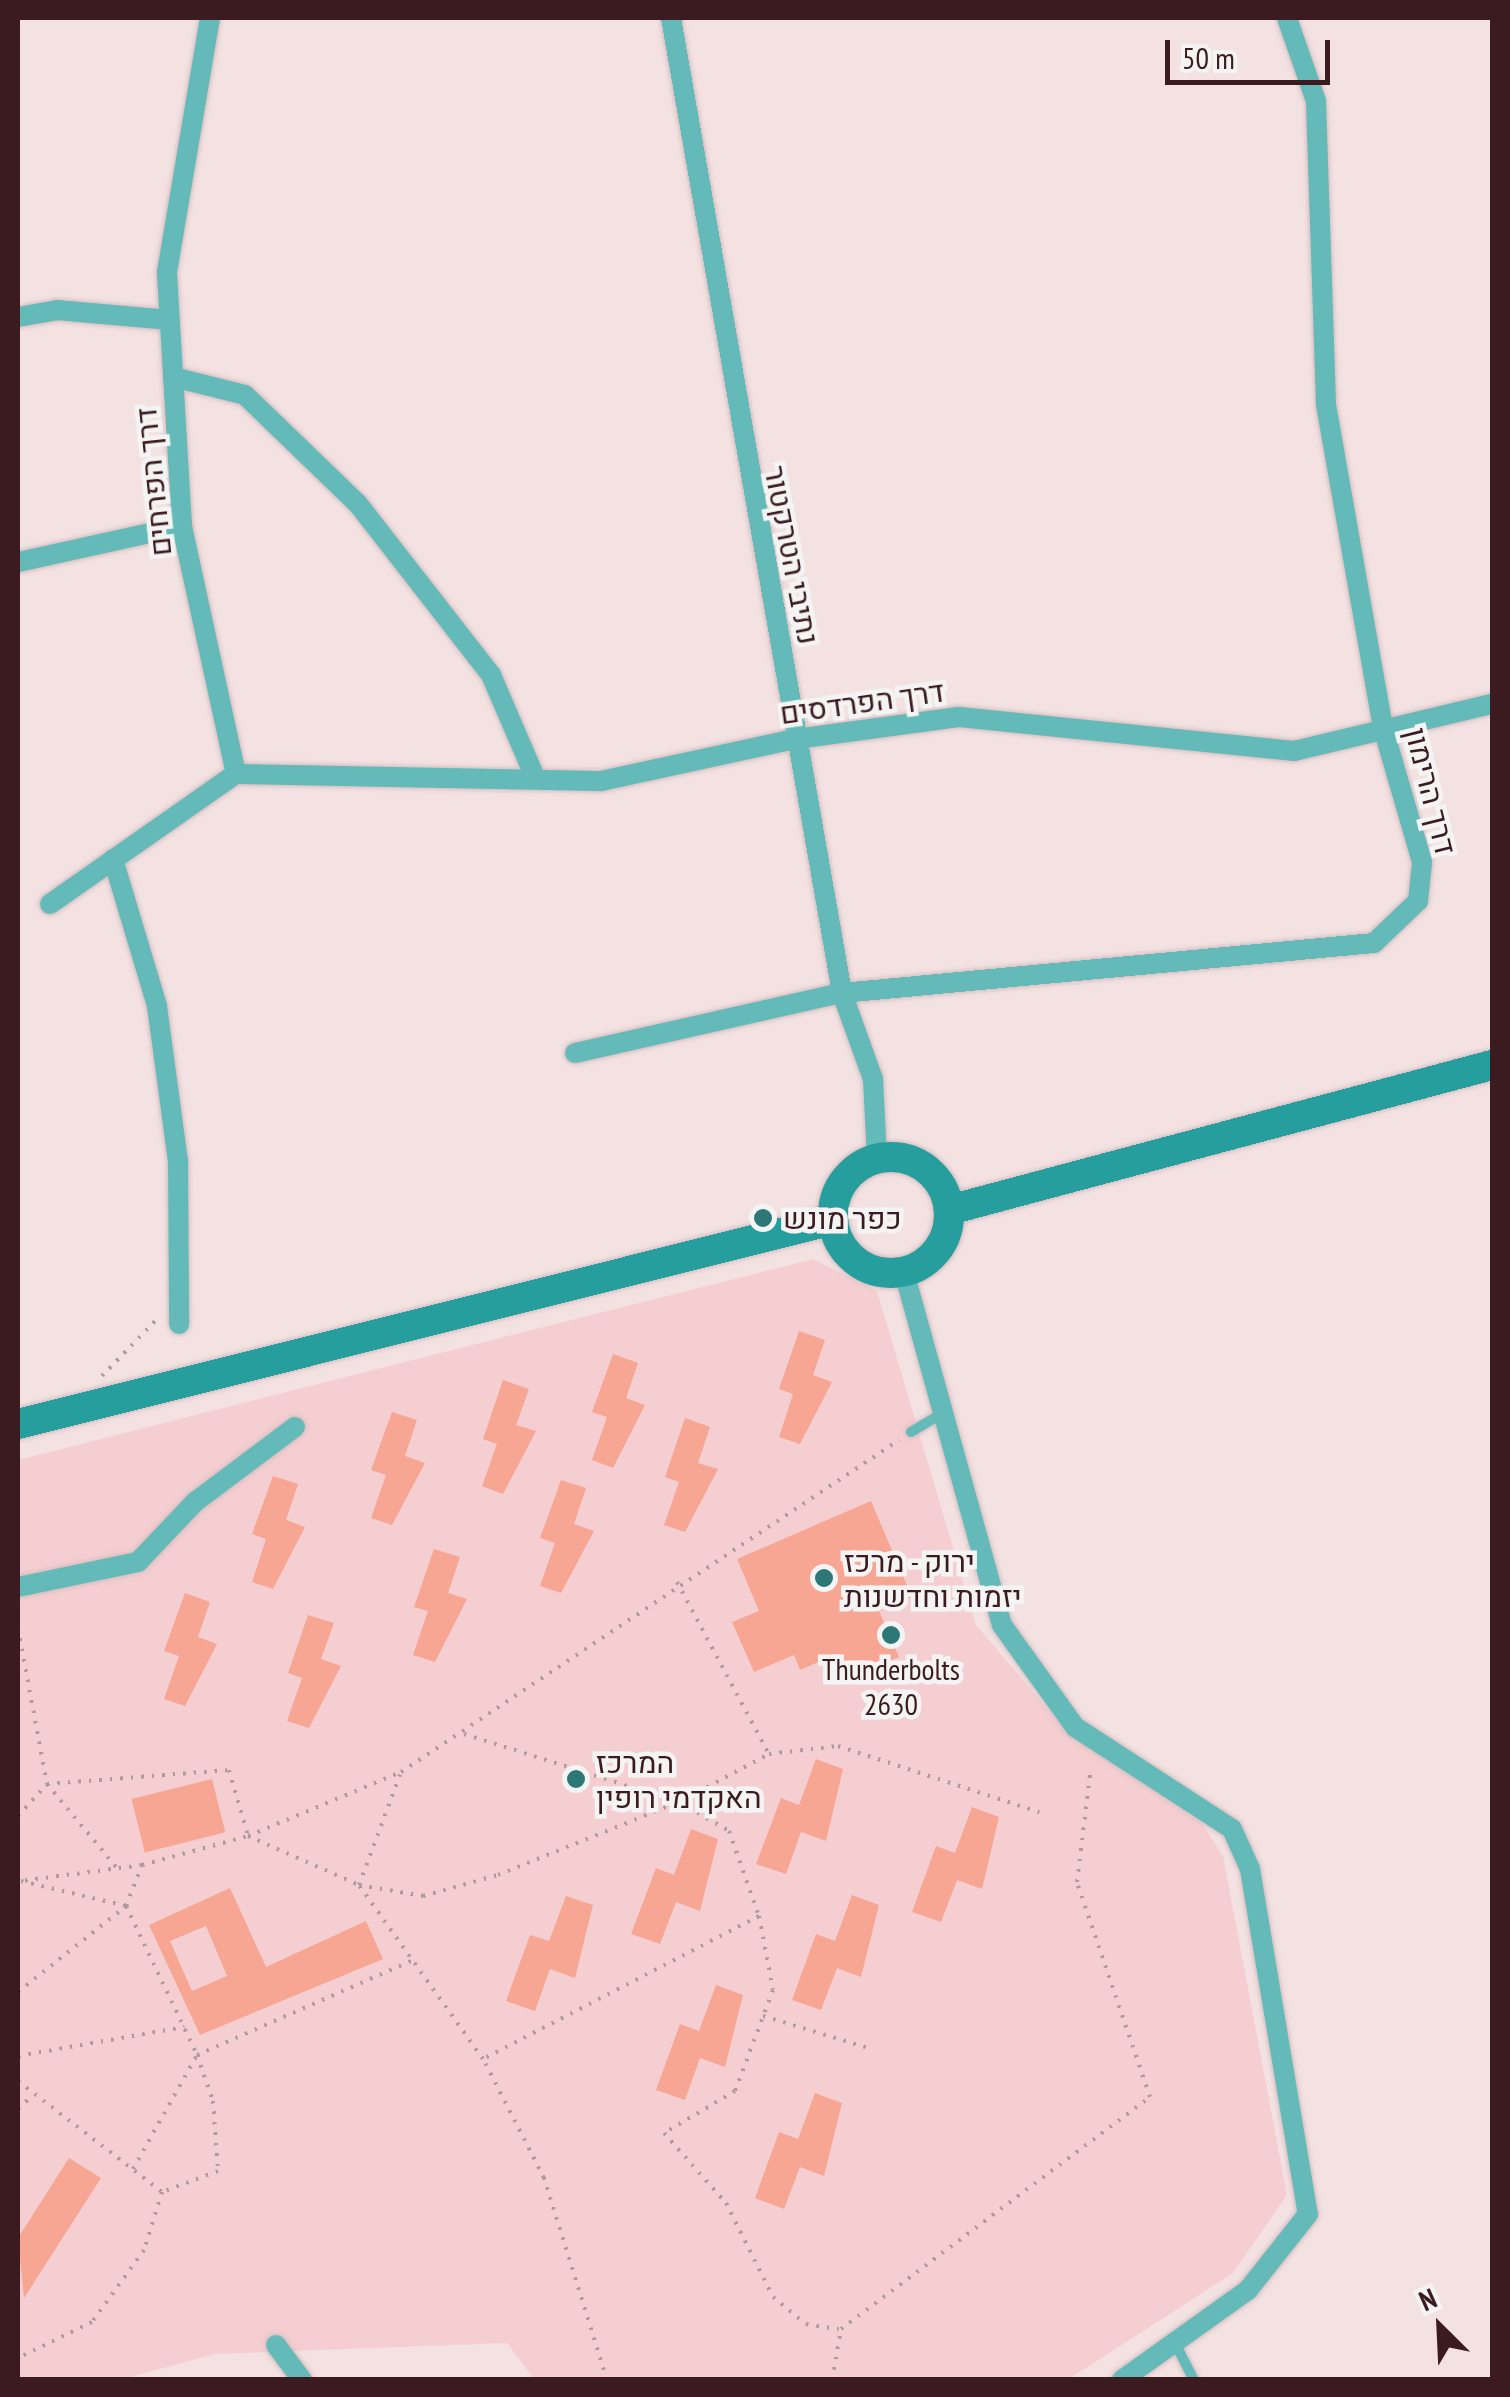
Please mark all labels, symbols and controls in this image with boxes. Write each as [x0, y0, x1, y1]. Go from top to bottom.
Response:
scale bar [1170, 20, 1335, 82]
text: 50 m [1182, 38, 1235, 77]
street label: דרך הפרחים [127, 406, 179, 558]
street label: נתיבי הטרקטור [757, 463, 827, 647]
street label: דרך הפרדסים [778, 673, 946, 731]
street label: דרך הרימון [1398, 724, 1464, 858]
place label: כפר מונש [783, 1200, 902, 1236]
marker: כפר מונש [752, 1207, 774, 1229]
place label: ירוק - מרכז יזמות וחדשנות [844, 1543, 1022, 1614]
marker: ירוק - מרכז יזמות וחדשנות [813, 1567, 835, 1589]
marker: Thunderbolts 2630 [880, 1624, 902, 1646]
place label: Thunderbolts 2630 [822, 1651, 960, 1722]
place label: המרכז האקדמי רופין [596, 1744, 762, 1814]
marker: המרכז האקדמי רופין [565, 1768, 587, 1790]
north arrow [1390, 2277, 1490, 2377]
text: N [1413, 2279, 1442, 2319]

